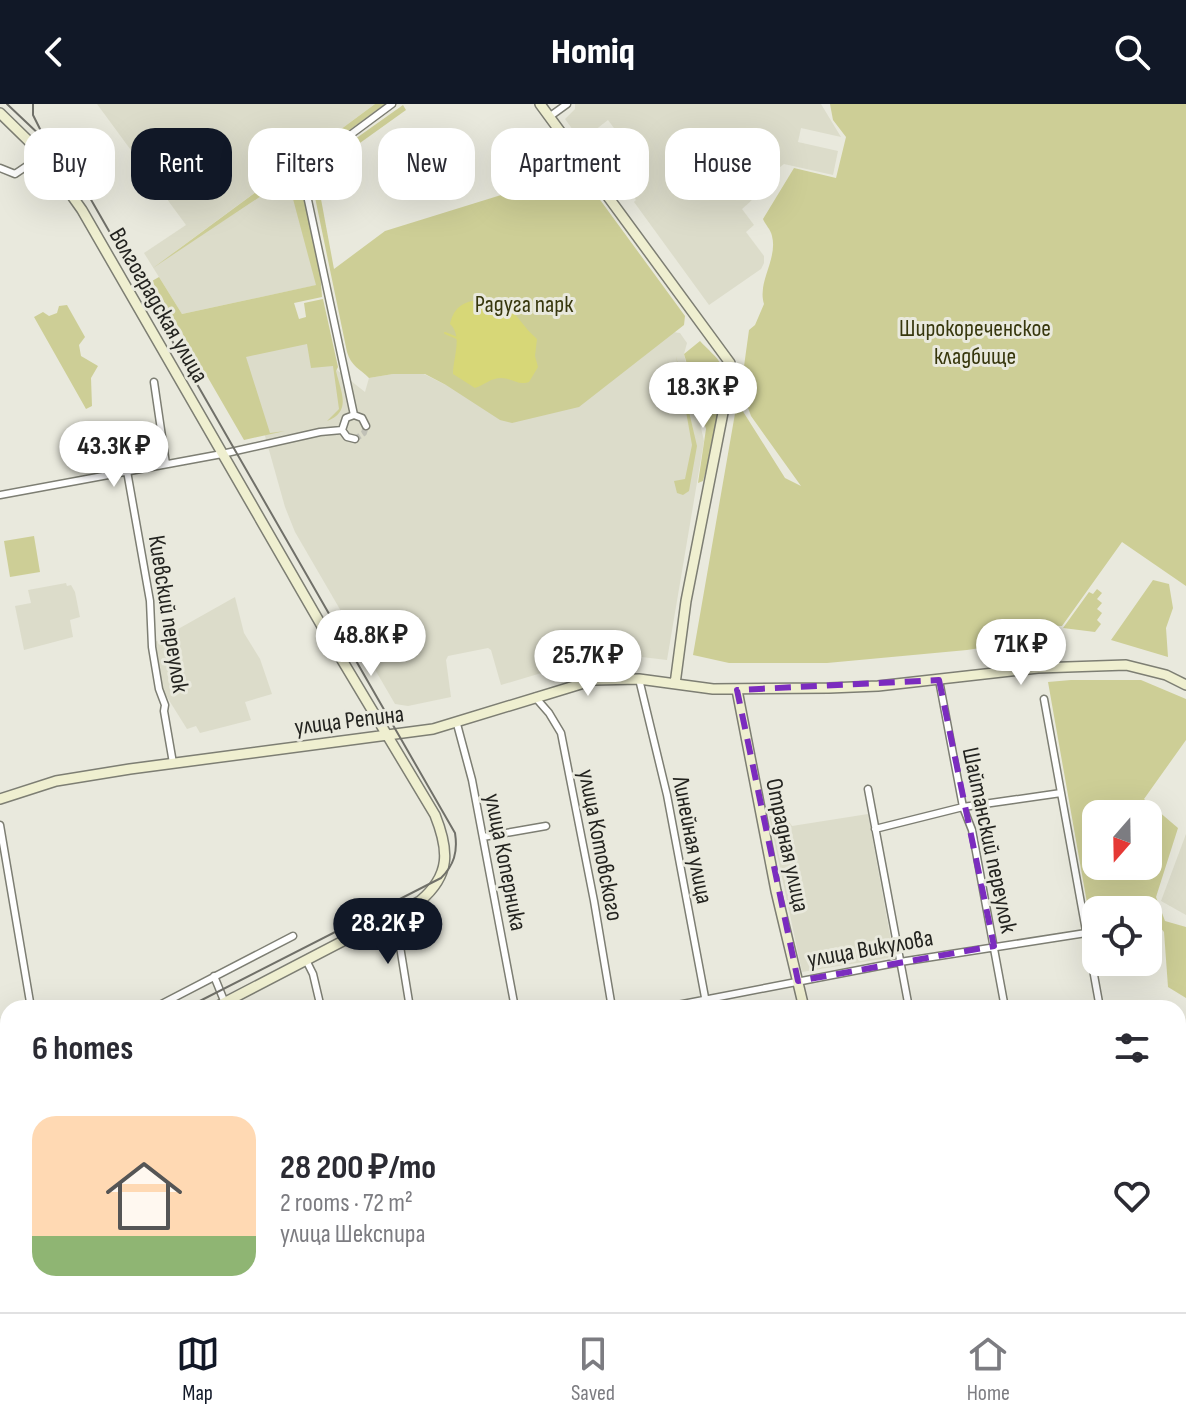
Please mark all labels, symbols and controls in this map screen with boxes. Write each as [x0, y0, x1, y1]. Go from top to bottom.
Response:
icon: back [32, 30, 76, 74]
icon: search [1110, 30, 1154, 74]
text: Homiq [551, 31, 635, 74]
chip: Buy [24, 128, 115, 200]
chip: Rent [131, 128, 232, 200]
chip: Filters [248, 128, 362, 200]
chip: New [378, 128, 475, 200]
chip: Apartment [491, 128, 649, 200]
chip: House [665, 128, 780, 200]
street label: Волгоградская улица [103, 223, 215, 388]
park label: Радуга парк [475, 290, 574, 319]
park label: Широкореченское кладбище [899, 314, 1051, 371]
pin: 18.3K ₽ [629, 362, 777, 430]
text: 18.3K ₽ [667, 372, 739, 403]
pin: 43.3K ₽ [40, 421, 188, 489]
text: 43.3K ₽ [77, 431, 151, 462]
street label: Киевский переулок [142, 533, 195, 696]
pin: 48.8K ₽ [297, 610, 445, 678]
pin: 71K ₽ [965, 619, 1077, 687]
text: 48.8K ₽ [334, 620, 408, 651]
text: 71K ₽ [994, 629, 1048, 660]
pin: 25.7K ₽ [514, 630, 662, 698]
text: 25.7K ₽ [552, 640, 624, 671]
street label: улица Репина [293, 699, 405, 742]
street label: Шайтанский переулок [956, 745, 1024, 936]
street label: улица Котовского [572, 767, 629, 923]
street label: Линейная улица [666, 773, 719, 906]
street label: Отрадная улица [759, 776, 816, 914]
street label: улица Коперника [478, 791, 533, 933]
north arrow [1082, 800, 1162, 880]
map controls [1082, 800, 1162, 976]
button: locate [1082, 896, 1162, 976]
pin: 28.2K ₽ [314, 898, 462, 966]
text: 28.2K ₽ [351, 908, 425, 939]
street label: улица Викулова [805, 923, 935, 974]
icon: filters [1110, 1026, 1154, 1070]
text: 6 homes [32, 1028, 133, 1069]
text: 28 200 ₽/mo [280, 1147, 436, 1188]
icon: home [96, 1148, 192, 1244]
icon: heart [1110, 1174, 1154, 1218]
text: 2 rooms · 72 m² [280, 1188, 413, 1219]
text: улица Шекспира [280, 1219, 426, 1250]
tab: Map [176, 1332, 220, 1407]
tab: Saved [571, 1332, 615, 1407]
tab: Home [966, 1332, 1010, 1407]

